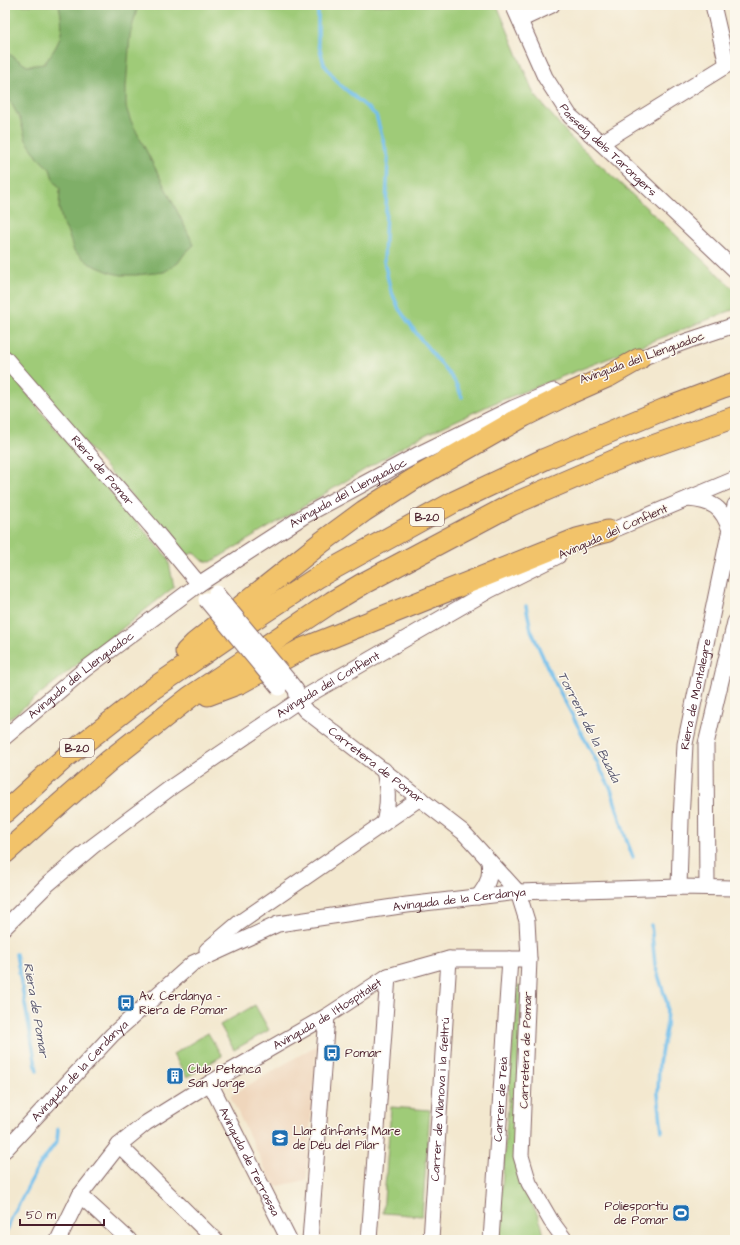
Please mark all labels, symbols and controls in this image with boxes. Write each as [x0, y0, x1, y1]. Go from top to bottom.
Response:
street label: Passeig dels Tarongers [556, 100, 661, 200]
street label: Avinguda del Llenguadoc [577, 327, 708, 389]
street label: Riera de Pomar [67, 432, 138, 510]
street label: Avinguda del Llenguadoc [286, 453, 410, 532]
street label: Avinguda del Conflent [556, 500, 671, 565]
road number: B-20 [410, 508, 444, 526]
street label: Avinguda del Llenguadoc [24, 627, 138, 723]
street label: Riera de Montalegre [676, 637, 715, 750]
street label: Avinguda del Conflent [273, 647, 383, 722]
water label: Torrent de la Buada [553, 668, 625, 787]
street label: Carretera de Pomar [325, 722, 428, 808]
road number: B-20 [60, 739, 94, 757]
street label: Avinguda de la Cerdanya [392, 883, 526, 916]
water label: Riera de Pomar [19, 961, 53, 1060]
street label: Avinguda de l'Hospitalet [270, 974, 385, 1054]
place label: Av. Cerdanya - Riera de Pomar [139, 988, 228, 1019]
street label: Carretera de Pomar [515, 991, 537, 1109]
bus stop icon: Av. Cerdanya - Riera de Pomar [116, 993, 136, 1013]
street label: Avinguda de la Cerdanya [27, 1016, 132, 1125]
street label: Carrer de Vilanova i la Geltrú [426, 1017, 454, 1182]
bus stop icon: Pomar [322, 1043, 342, 1063]
place label: Pomar [345, 1045, 382, 1062]
street label: Carrer de Teià [489, 1056, 512, 1142]
place label: Club Petanca San Jorge [188, 1061, 261, 1093]
building icon: Club Petanca San Jorge [165, 1066, 185, 1086]
street label: Avinguda de Terrassa [215, 1104, 284, 1219]
place label: Llar d'infants Mare de Déu del Pilar [293, 1123, 401, 1154]
school or university icon: Llar d'infants Mare de Déu del Pilar [270, 1128, 290, 1148]
place label: Poliesportiu de Pomar [605, 1198, 668, 1229]
scale bar [20, 1201, 104, 1227]
sports icon: Poliesportiu de Pomar [671, 1203, 691, 1223]
text: 50 m [26, 1207, 57, 1224]

